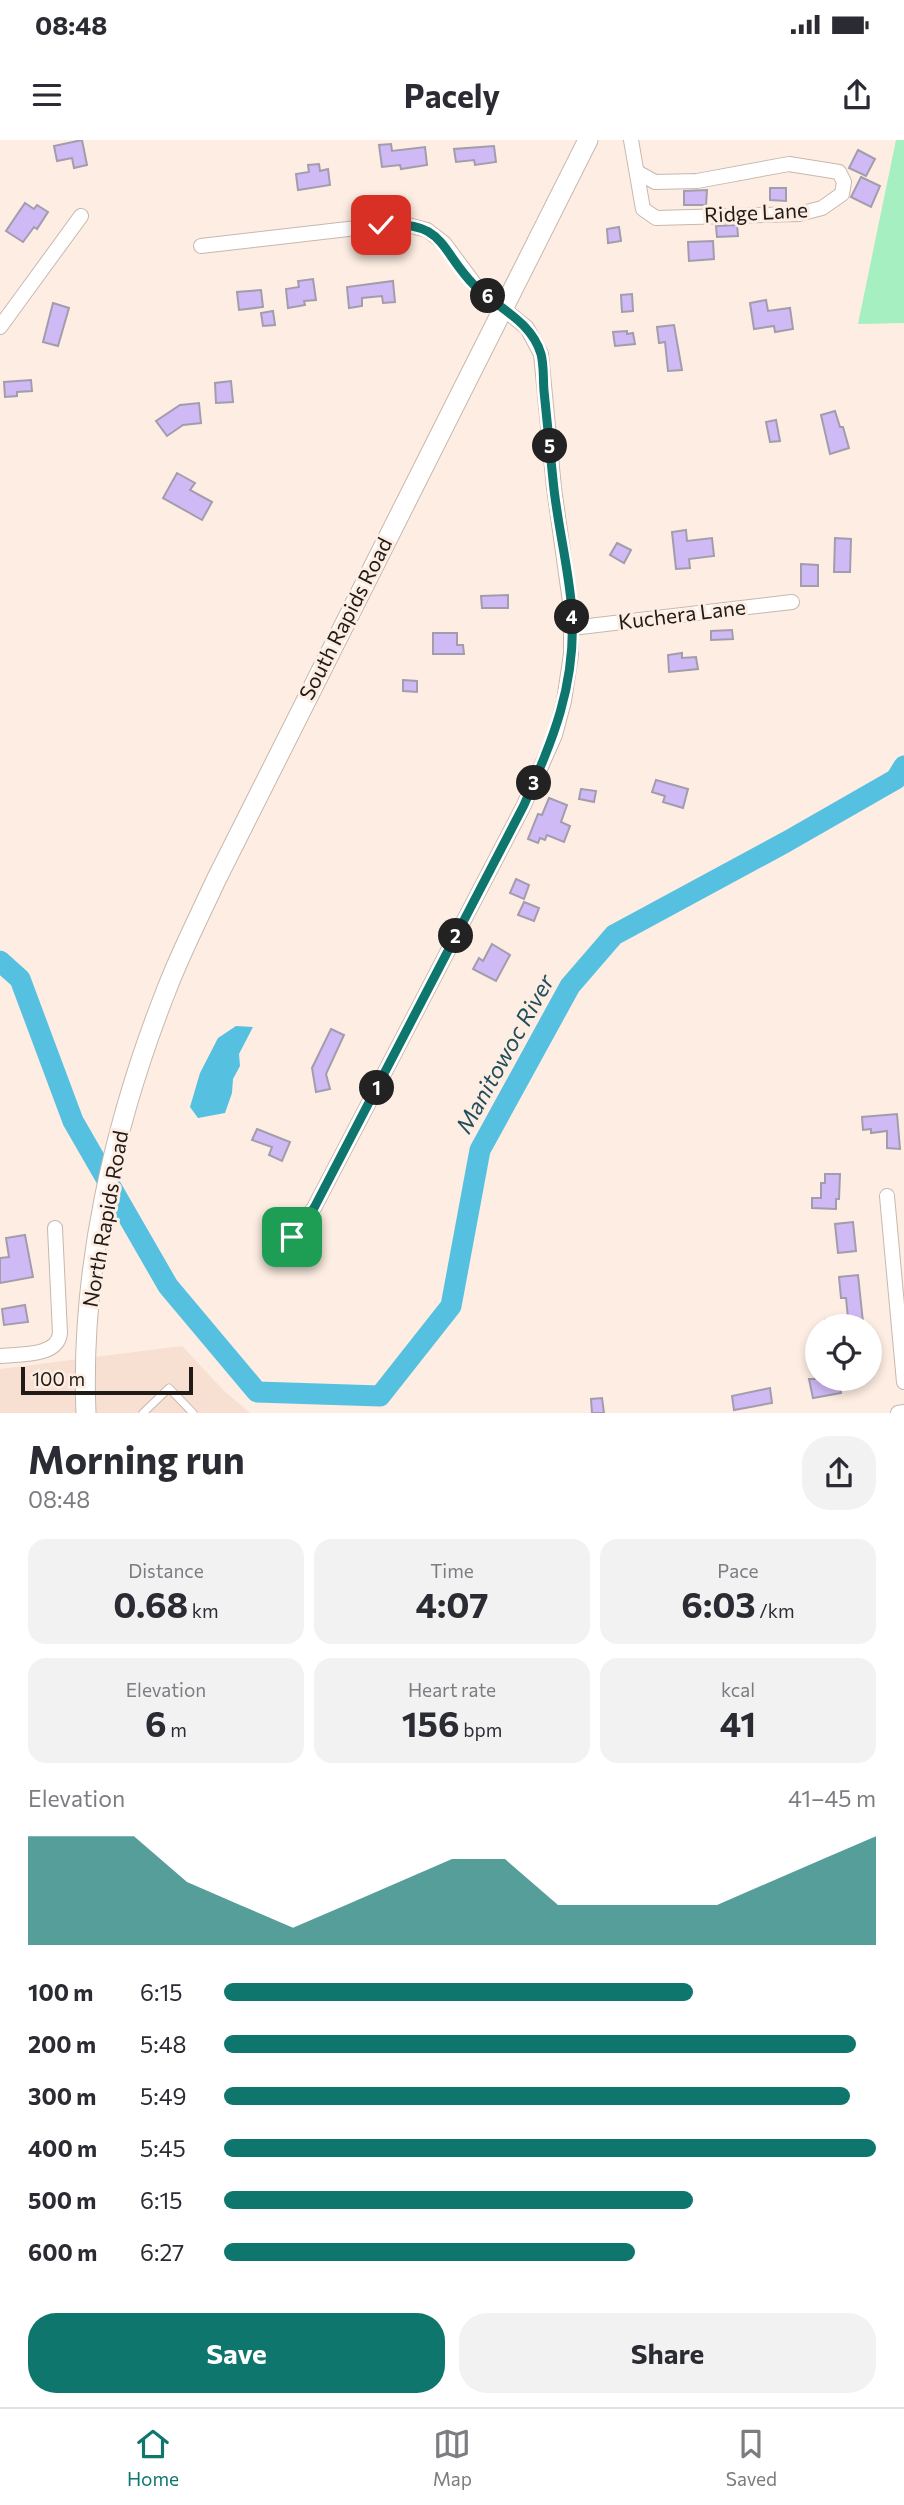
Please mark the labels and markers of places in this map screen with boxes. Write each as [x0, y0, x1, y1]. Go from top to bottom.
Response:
pin [351, 195, 411, 255]
pin: 6 [470, 278, 505, 314]
pin: 5 [532, 428, 568, 464]
pin: 4 [554, 600, 590, 634]
pin: 3 [516, 766, 552, 800]
pin: 2 [438, 918, 474, 954]
pin: 1 [360, 1070, 394, 1105]
pin [262, 1207, 322, 1267]

